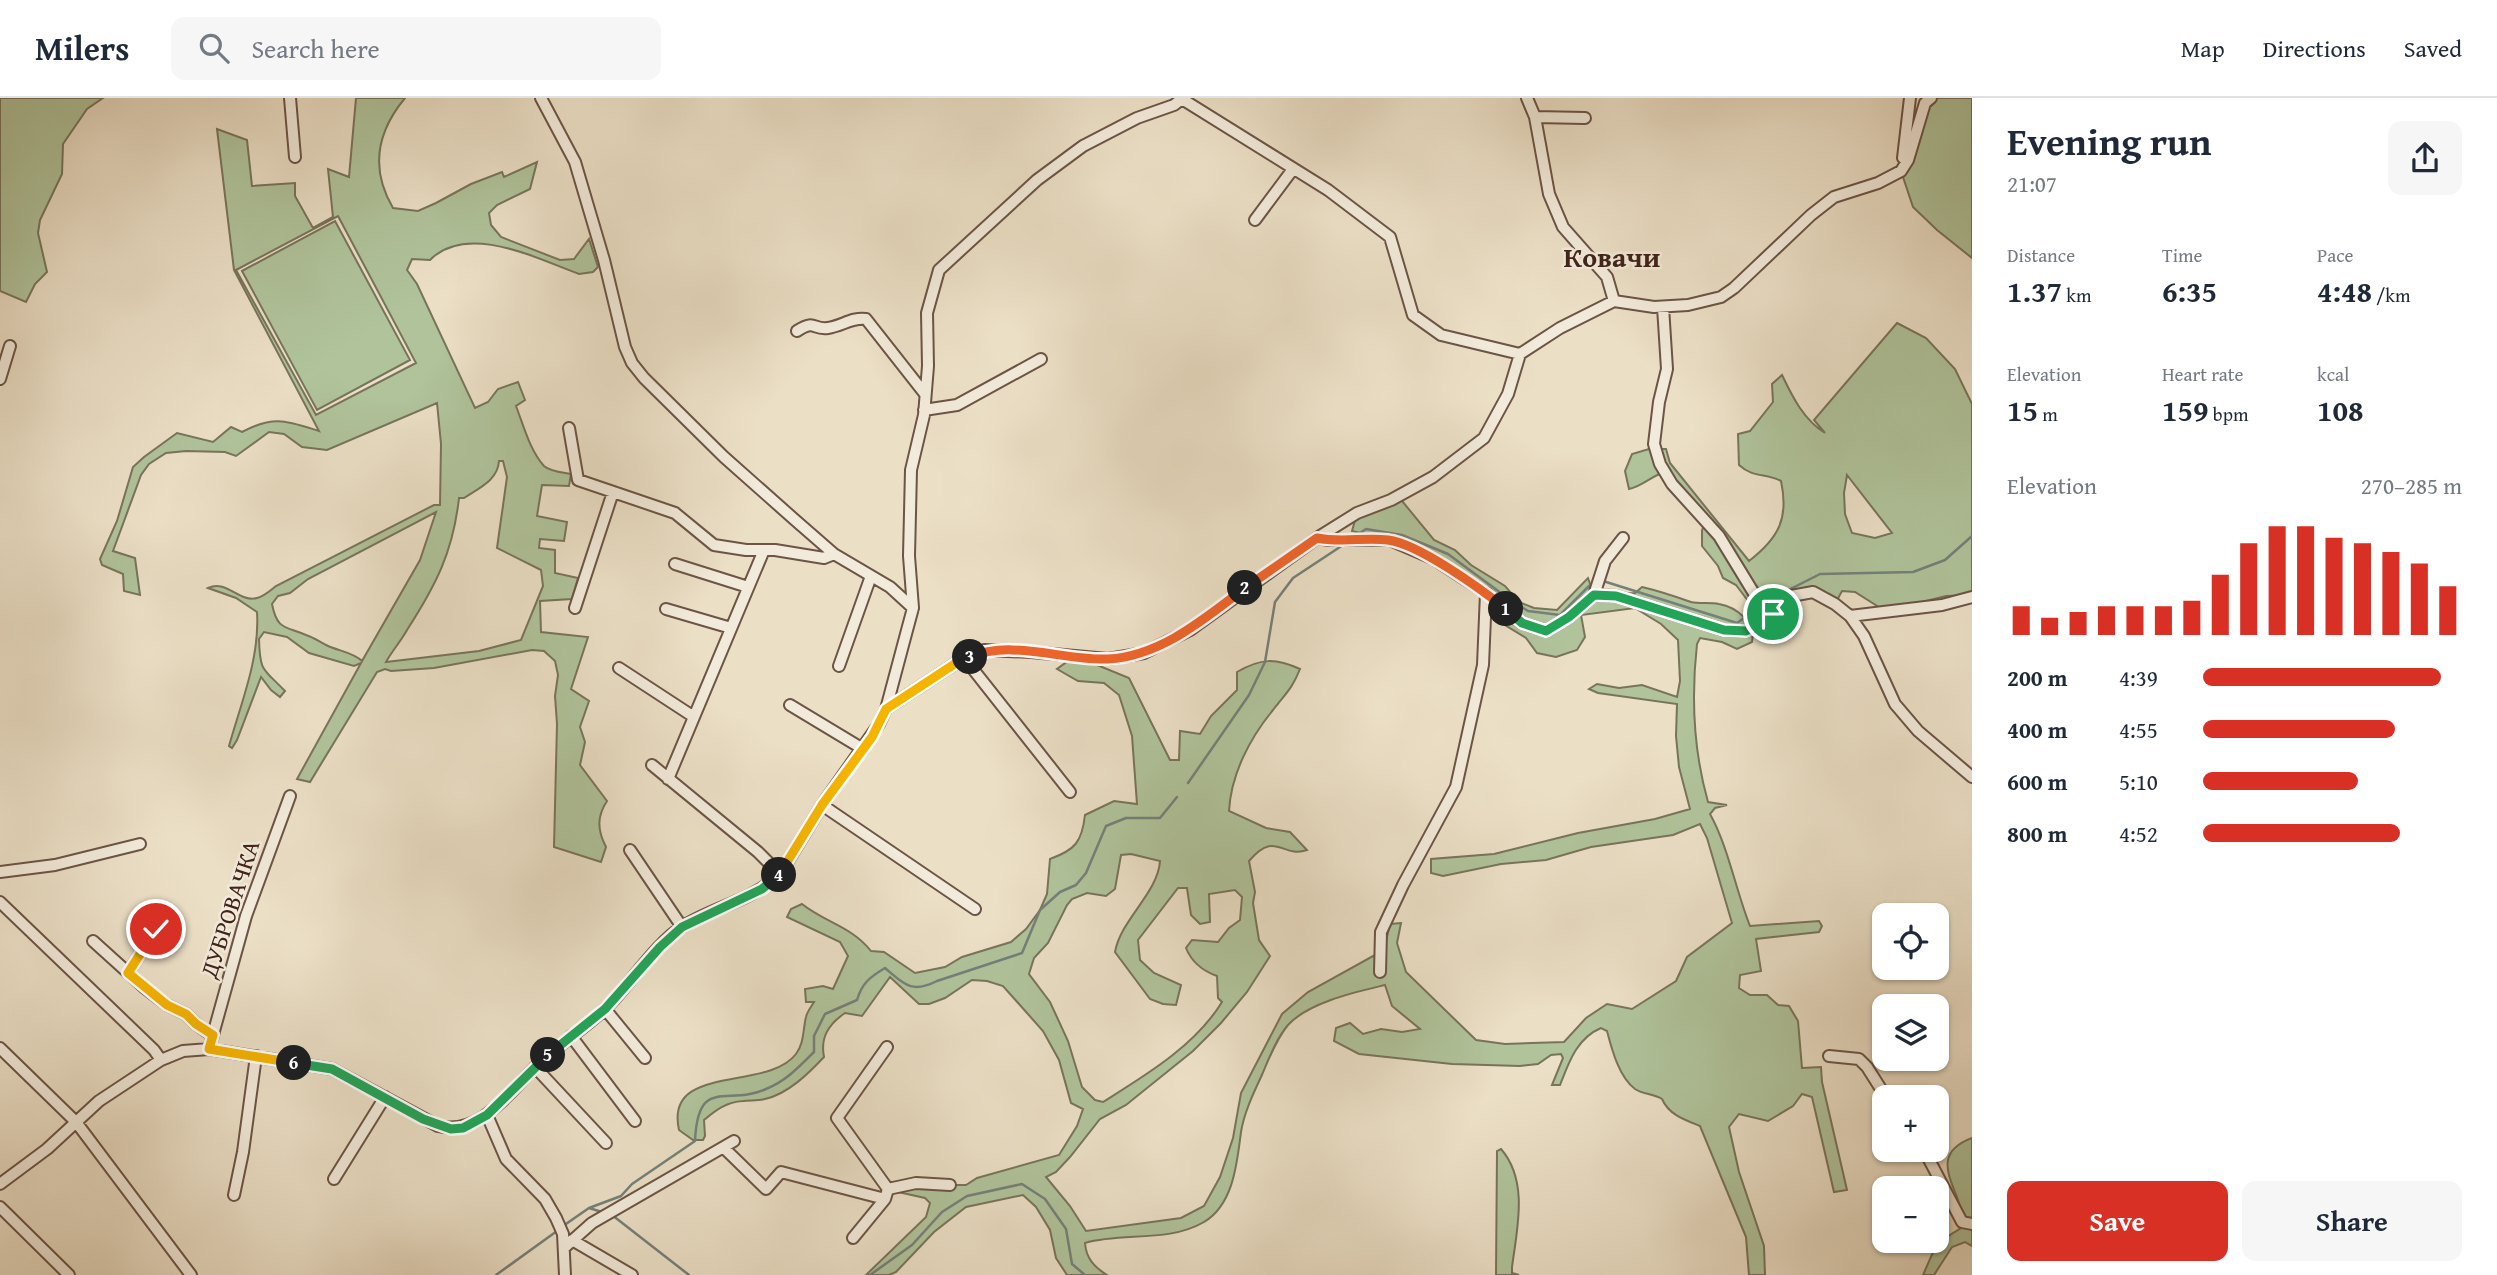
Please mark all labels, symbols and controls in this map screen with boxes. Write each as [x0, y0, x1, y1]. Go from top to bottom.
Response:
search box [171, 17, 661, 80]
text: Milers [35, 24, 129, 72]
icon: search [195, 29, 233, 67]
text: Search here [251, 29, 380, 68]
text: Map [2181, 31, 2225, 66]
text: Directions [2263, 31, 2366, 66]
text: Saved [2404, 31, 2462, 66]
text: Evening run [2007, 113, 2211, 169]
button: share [2388, 121, 2462, 195]
text: 21:07 [2007, 167, 2057, 200]
district label: Ковачи [1564, 236, 1660, 277]
text: Distance [2007, 241, 2075, 269]
text: Time [2162, 241, 2202, 269]
text: Pace [2317, 241, 2354, 269]
text: 1.37 [2007, 269, 2062, 313]
text: 6:35 [2162, 269, 2217, 313]
text: 4:48 [2317, 269, 2372, 313]
text: km [2062, 281, 2091, 309]
text: /km [2372, 281, 2410, 309]
text: Elevation [2007, 360, 2081, 388]
text: Heart rate [2162, 360, 2243, 388]
text: kcal [2317, 360, 2349, 388]
text: 15 [2007, 388, 2038, 432]
text: 159 [2162, 388, 2209, 432]
text: 108 [2317, 388, 2364, 432]
text: m [2038, 400, 2058, 428]
text: bpm [2209, 400, 2248, 428]
text: Elevation [2007, 469, 2097, 502]
text: 270–285 m [2361, 469, 2462, 502]
pin: 2 [1228, 570, 1262, 606]
text: 2 [1240, 573, 1249, 601]
pin [1743, 584, 1803, 644]
pin: 1 [1488, 592, 1524, 626]
text: 1 [1501, 594, 1510, 622]
icon: arrive [1754, 595, 1792, 633]
pin: 3 [953, 640, 988, 674]
text: 3 [965, 642, 974, 670]
text: 200 m [2007, 661, 2068, 694]
text: 4:39 [2119, 661, 2158, 694]
text: 400 m [2007, 713, 2068, 746]
text: 4:55 [2119, 713, 2158, 746]
text: 600 m [2007, 765, 2068, 798]
text: 5:10 [2119, 765, 2158, 798]
text: 800 m [2007, 817, 2068, 850]
text: 4:52 [2119, 817, 2158, 850]
street label: ДУБРОВАЧКА [190, 835, 268, 983]
pin: 4 [762, 858, 796, 892]
text: 4 [774, 860, 783, 888]
pin [126, 899, 186, 959]
map controls [1872, 903, 1949, 1253]
button: locate [1872, 903, 1949, 980]
icon: check [137, 910, 175, 948]
button: layers [1872, 994, 1949, 1071]
pin: 5 [530, 1038, 566, 1072]
text: 5 [543, 1040, 552, 1068]
pin: 6 [276, 1046, 312, 1080]
text: 6 [289, 1048, 298, 1076]
button: + [1872, 1085, 1949, 1162]
button: − [1872, 1176, 1949, 1253]
button: Save [2007, 1181, 2228, 1261]
button: Share [2242, 1181, 2462, 1261]

